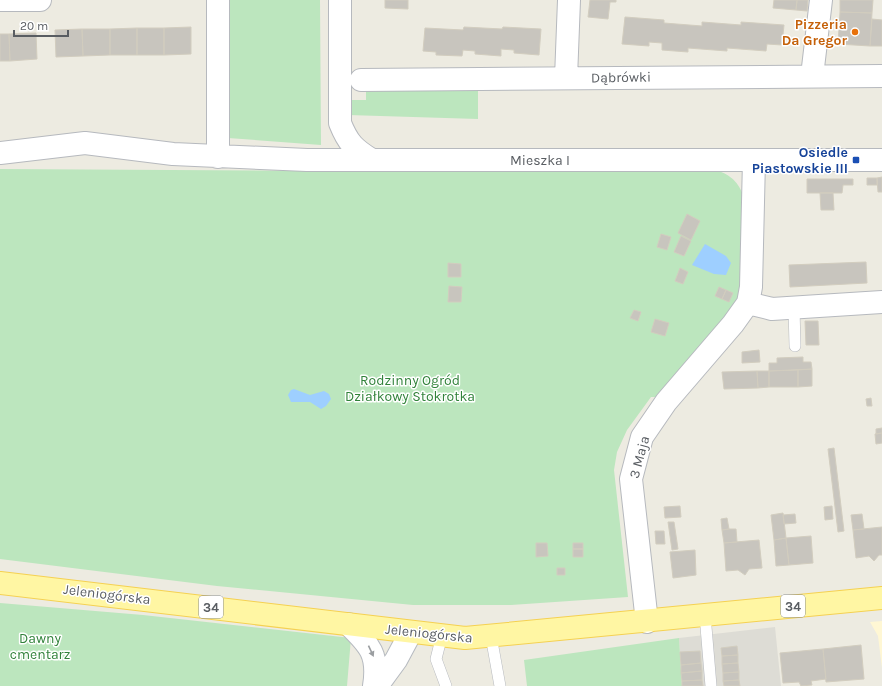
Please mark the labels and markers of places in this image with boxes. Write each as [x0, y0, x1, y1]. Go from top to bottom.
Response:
place label: Pizzeria Da Gregor [782, 16, 847, 49]
marker: Pizzeria Da Gregor [850, 27, 860, 37]
place label: Osiedle Piastowskie III [752, 144, 848, 177]
marker: Osiedle Piastowskie III [851, 155, 861, 165]

